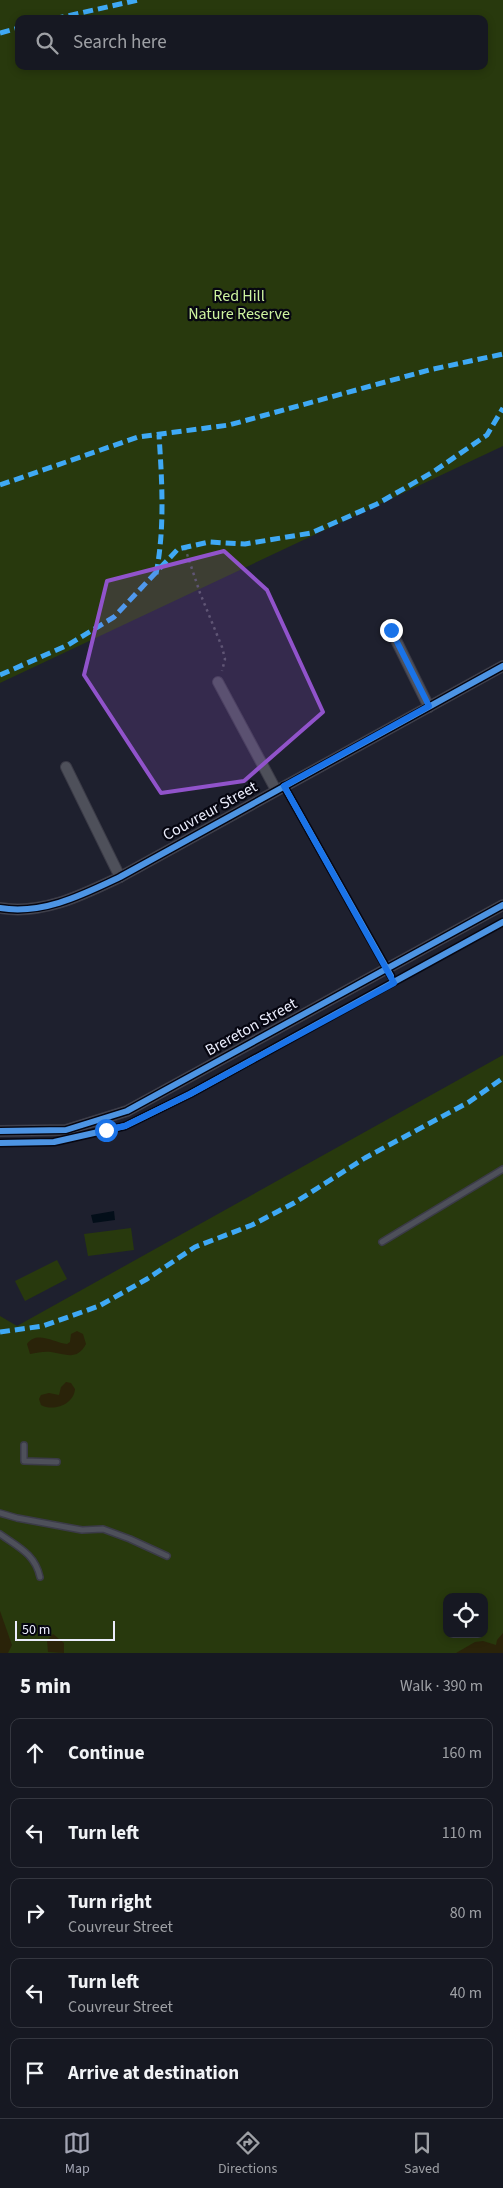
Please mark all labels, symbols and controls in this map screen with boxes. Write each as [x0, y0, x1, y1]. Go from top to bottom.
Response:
search box [15, 15, 488, 70]
icon: search [33, 29, 61, 57]
text: Search here [73, 29, 167, 56]
park label: Red Hill Nature Reserve [188, 285, 290, 325]
route end [380, 619, 403, 642]
street label: Couvreur Street [159, 776, 262, 846]
street label: Brereton Street [201, 992, 301, 1061]
route start [95, 1119, 118, 1142]
map controls [443, 1593, 488, 1638]
button: locate [443, 1593, 488, 1638]
scale bar [15, 1618, 115, 1641]
text: 50 m [22, 1620, 50, 1640]
text: 5 min [20, 1671, 71, 1701]
text: Walk · 390 m [400, 1675, 483, 1697]
icon: ahead [21, 1739, 49, 1767]
text: Continue [68, 1740, 145, 1767]
text: 160 m [442, 1742, 482, 1764]
icon: left [21, 1819, 49, 1847]
text: Turn left [68, 1820, 139, 1847]
text: 110 m [442, 1822, 482, 1844]
text: Turn right [68, 1889, 152, 1916]
icon: right [21, 1899, 49, 1927]
text: 80 m [450, 1902, 482, 1924]
text: Couvreur Street [68, 1916, 173, 1938]
text: Turn left [68, 1969, 139, 1996]
icon: left [21, 1979, 49, 2007]
text: 40 m [450, 1982, 482, 2004]
text: Couvreur Street [68, 1996, 173, 2018]
icon: arrive [21, 2059, 49, 2087]
text: Arrive at destination [68, 2060, 239, 2087]
tab: Map [63, 2129, 91, 2179]
tab: Directions [218, 2129, 277, 2179]
tab: Saved [404, 2129, 440, 2179]

